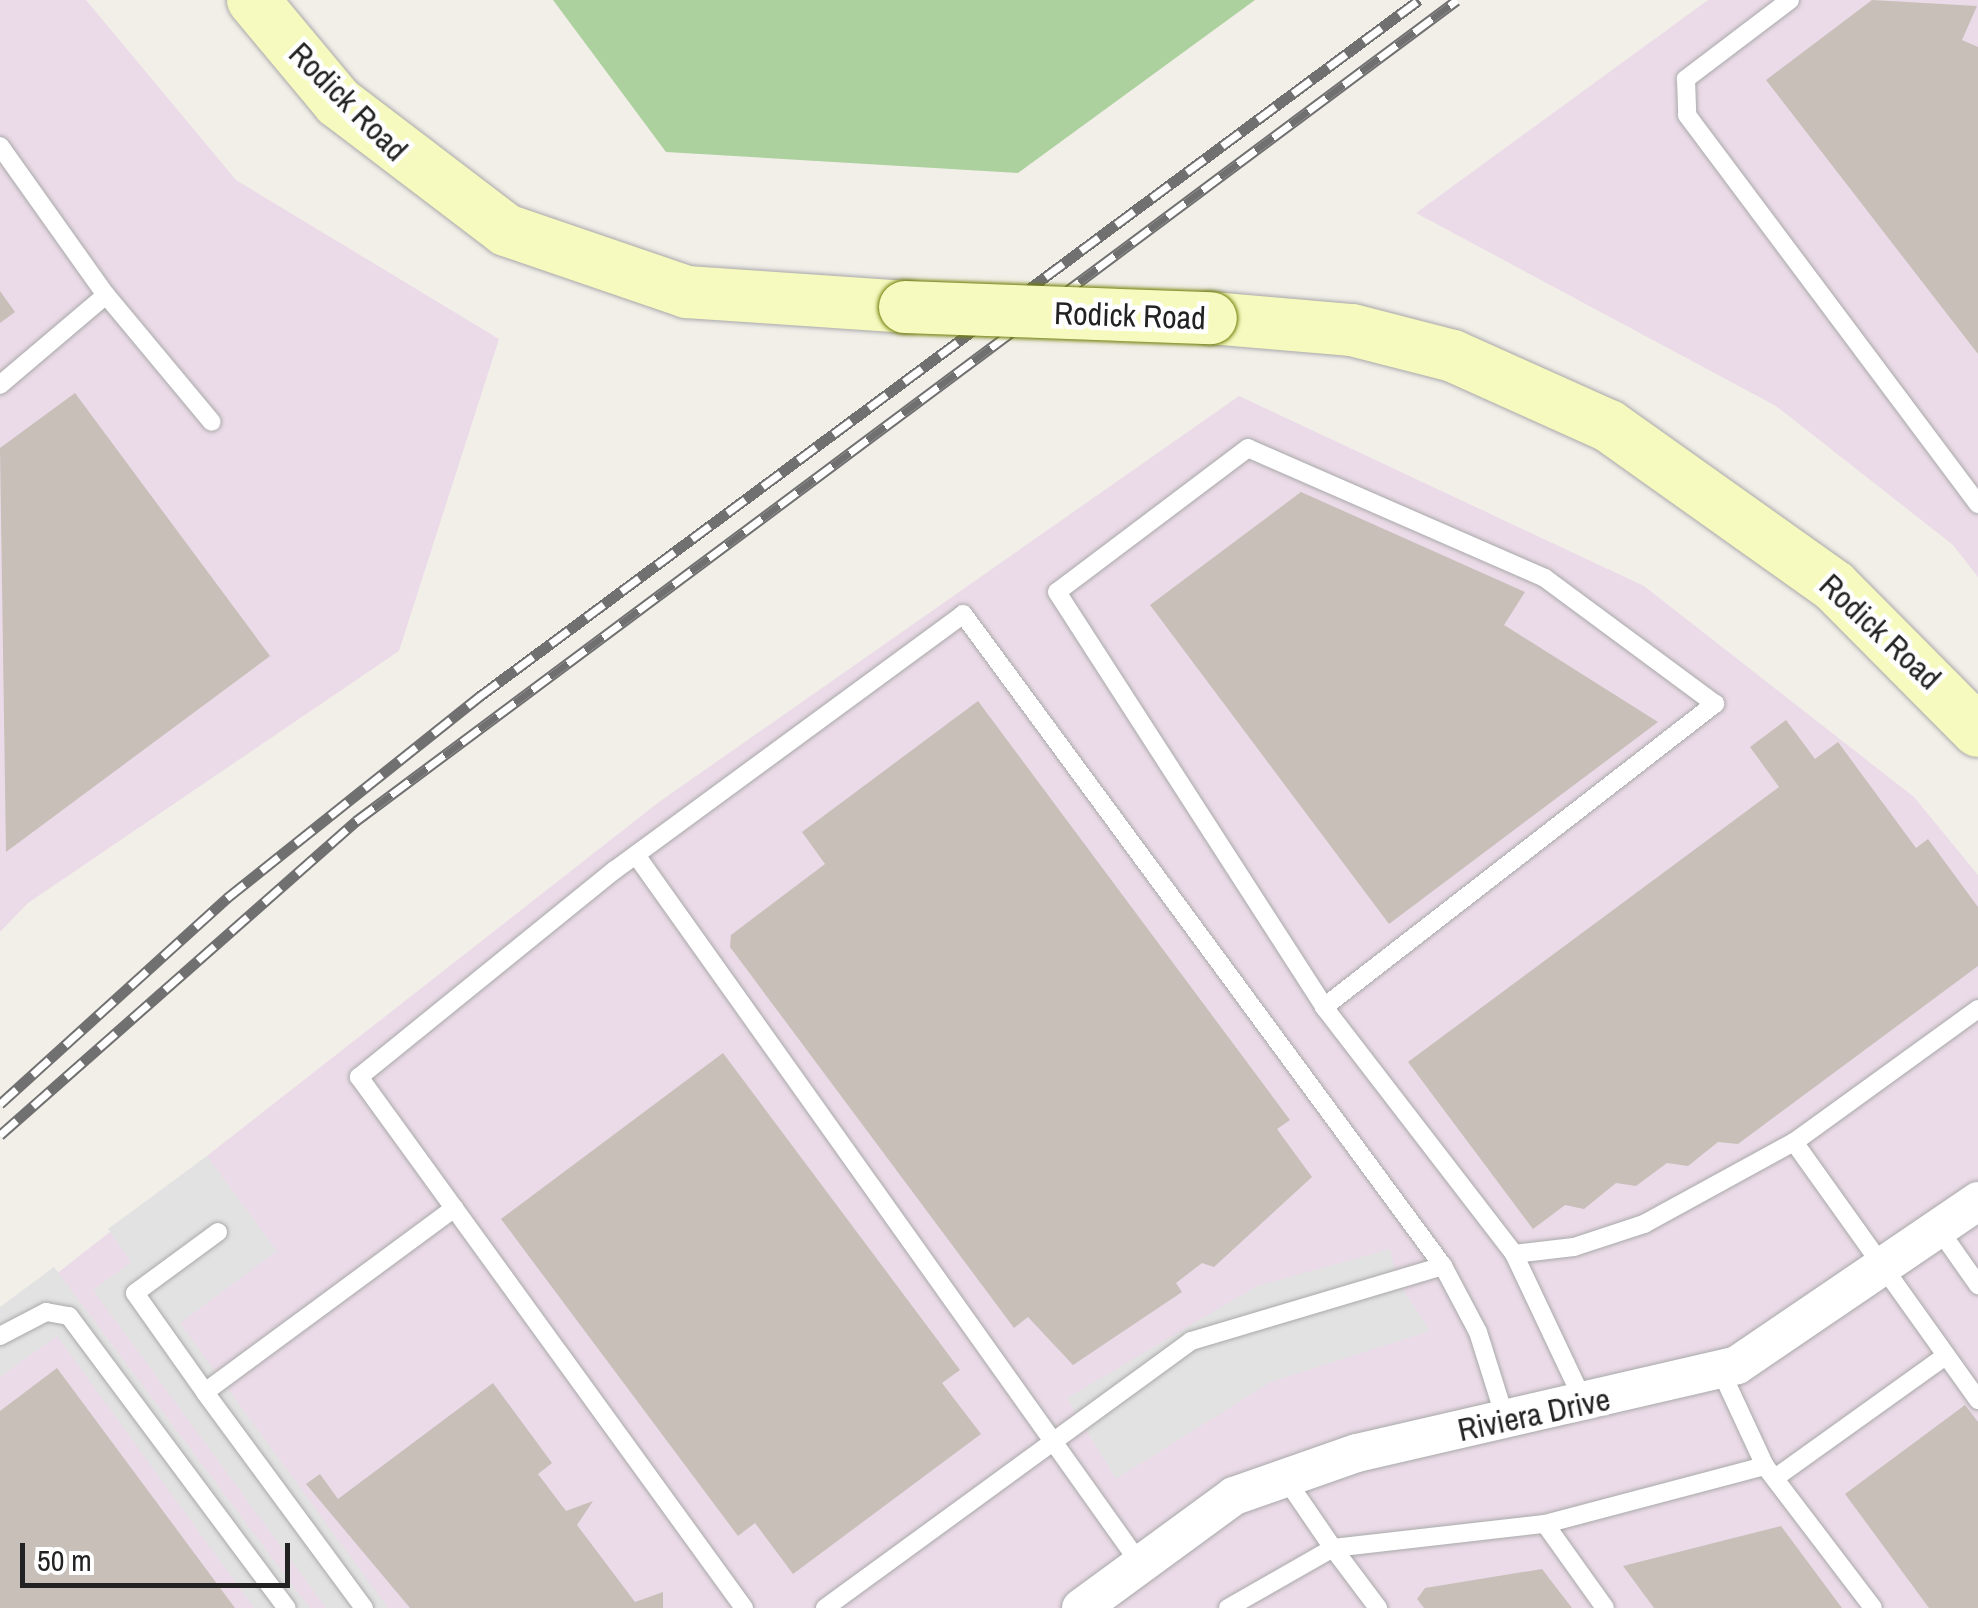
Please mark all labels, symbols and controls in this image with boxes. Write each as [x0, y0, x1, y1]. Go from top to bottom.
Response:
street label: Rodick Road [281, 35, 415, 169]
street label: Rodick Road [1054, 294, 1206, 338]
street label: Rodick Road [1811, 566, 1949, 698]
street label: Riviera Drive [1454, 1380, 1614, 1450]
scale bar [25, 1523, 295, 1585]
text: 50 m [37, 1540, 92, 1580]

